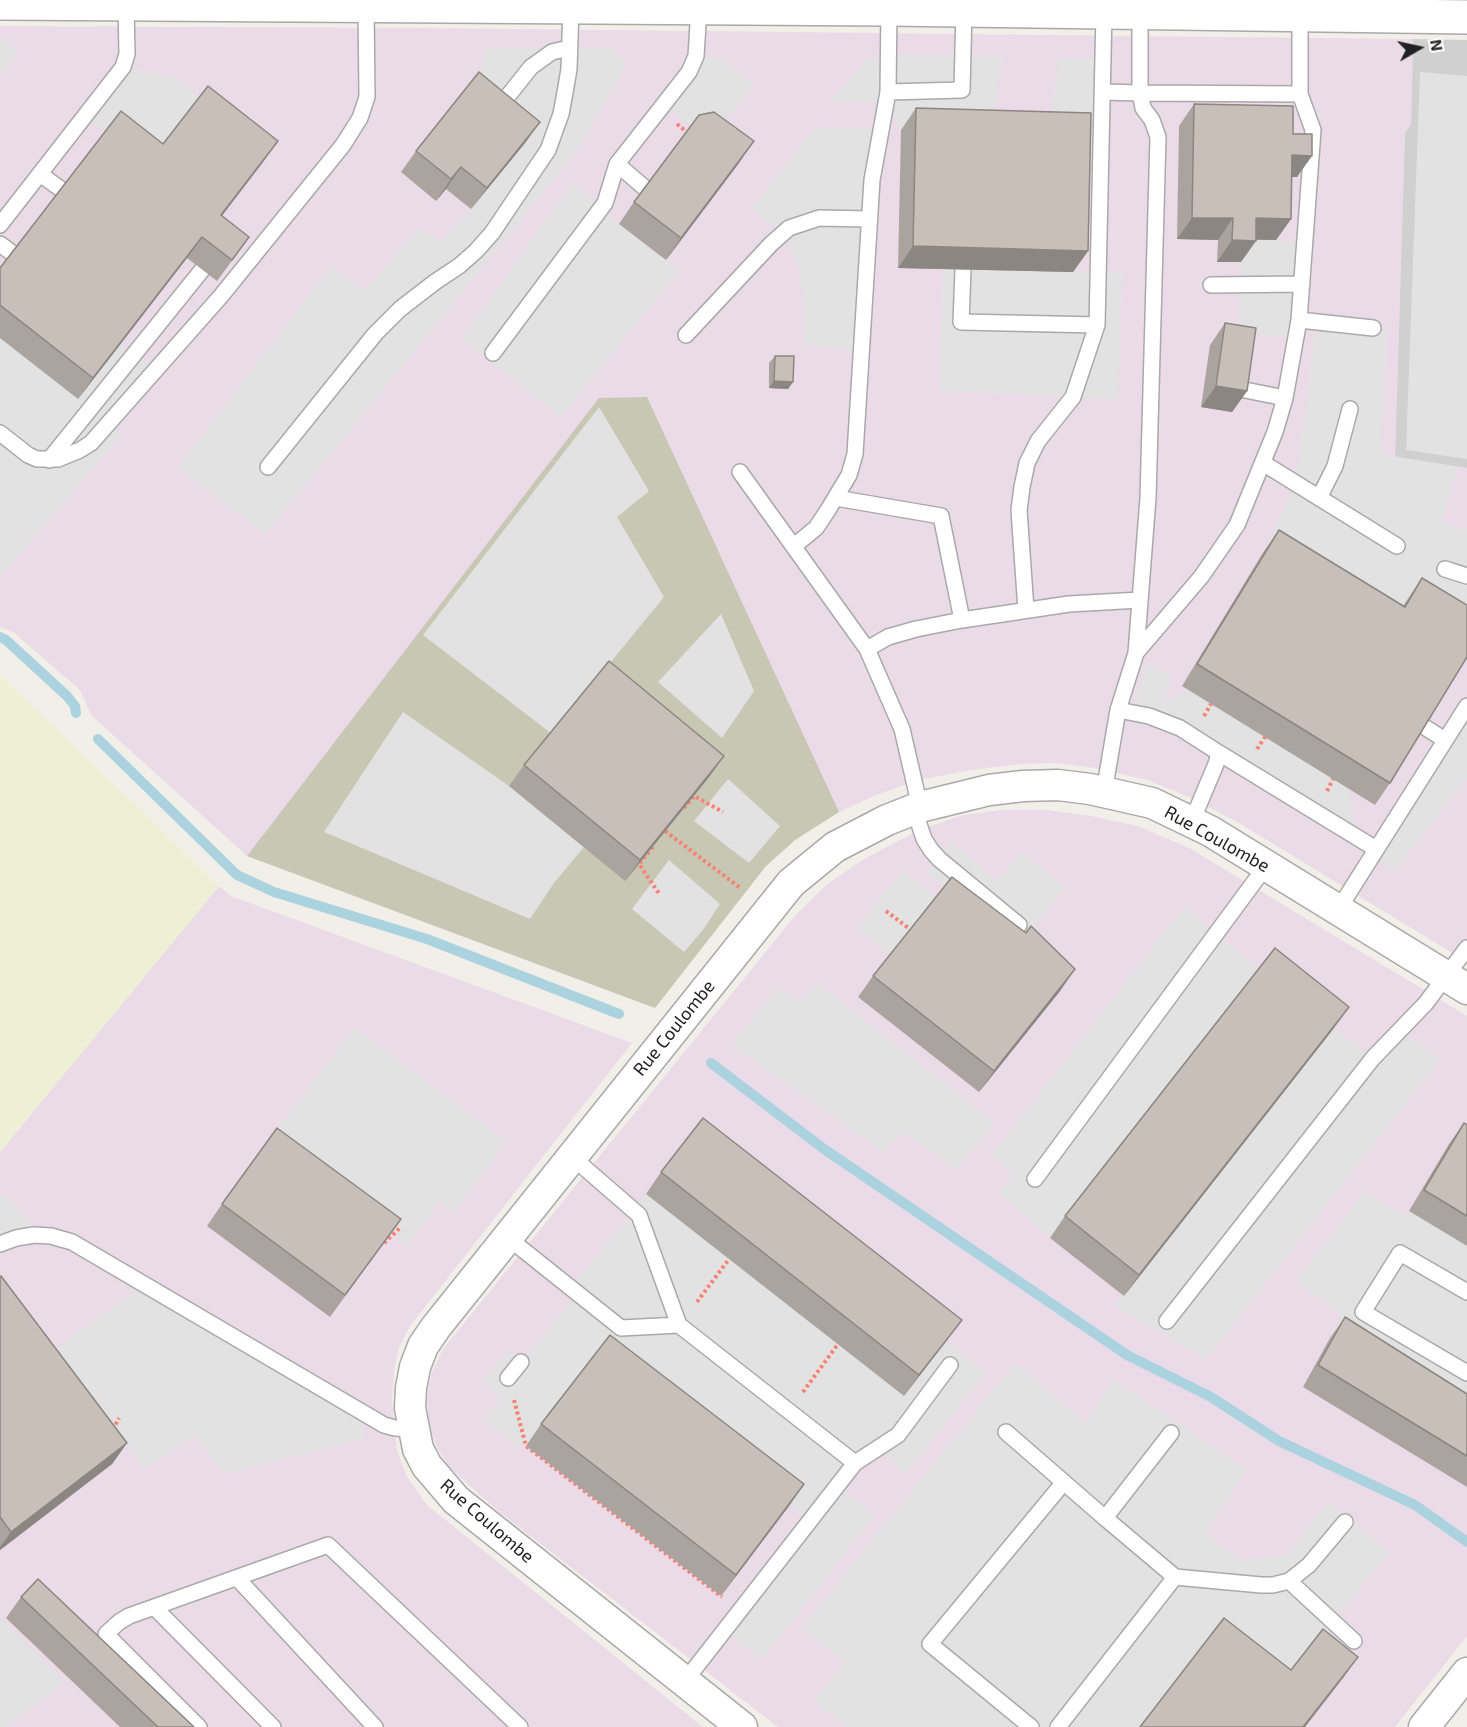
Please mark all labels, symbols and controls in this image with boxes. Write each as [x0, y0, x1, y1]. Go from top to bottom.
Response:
north arrow [1389, 18, 1449, 78]
text: N [1427, 38, 1448, 52]
street label: Rue Coulombe [1161, 801, 1273, 877]
street label: Rue Coulombe [629, 976, 719, 1080]
street label: Rue Coulombe [436, 1474, 538, 1568]

